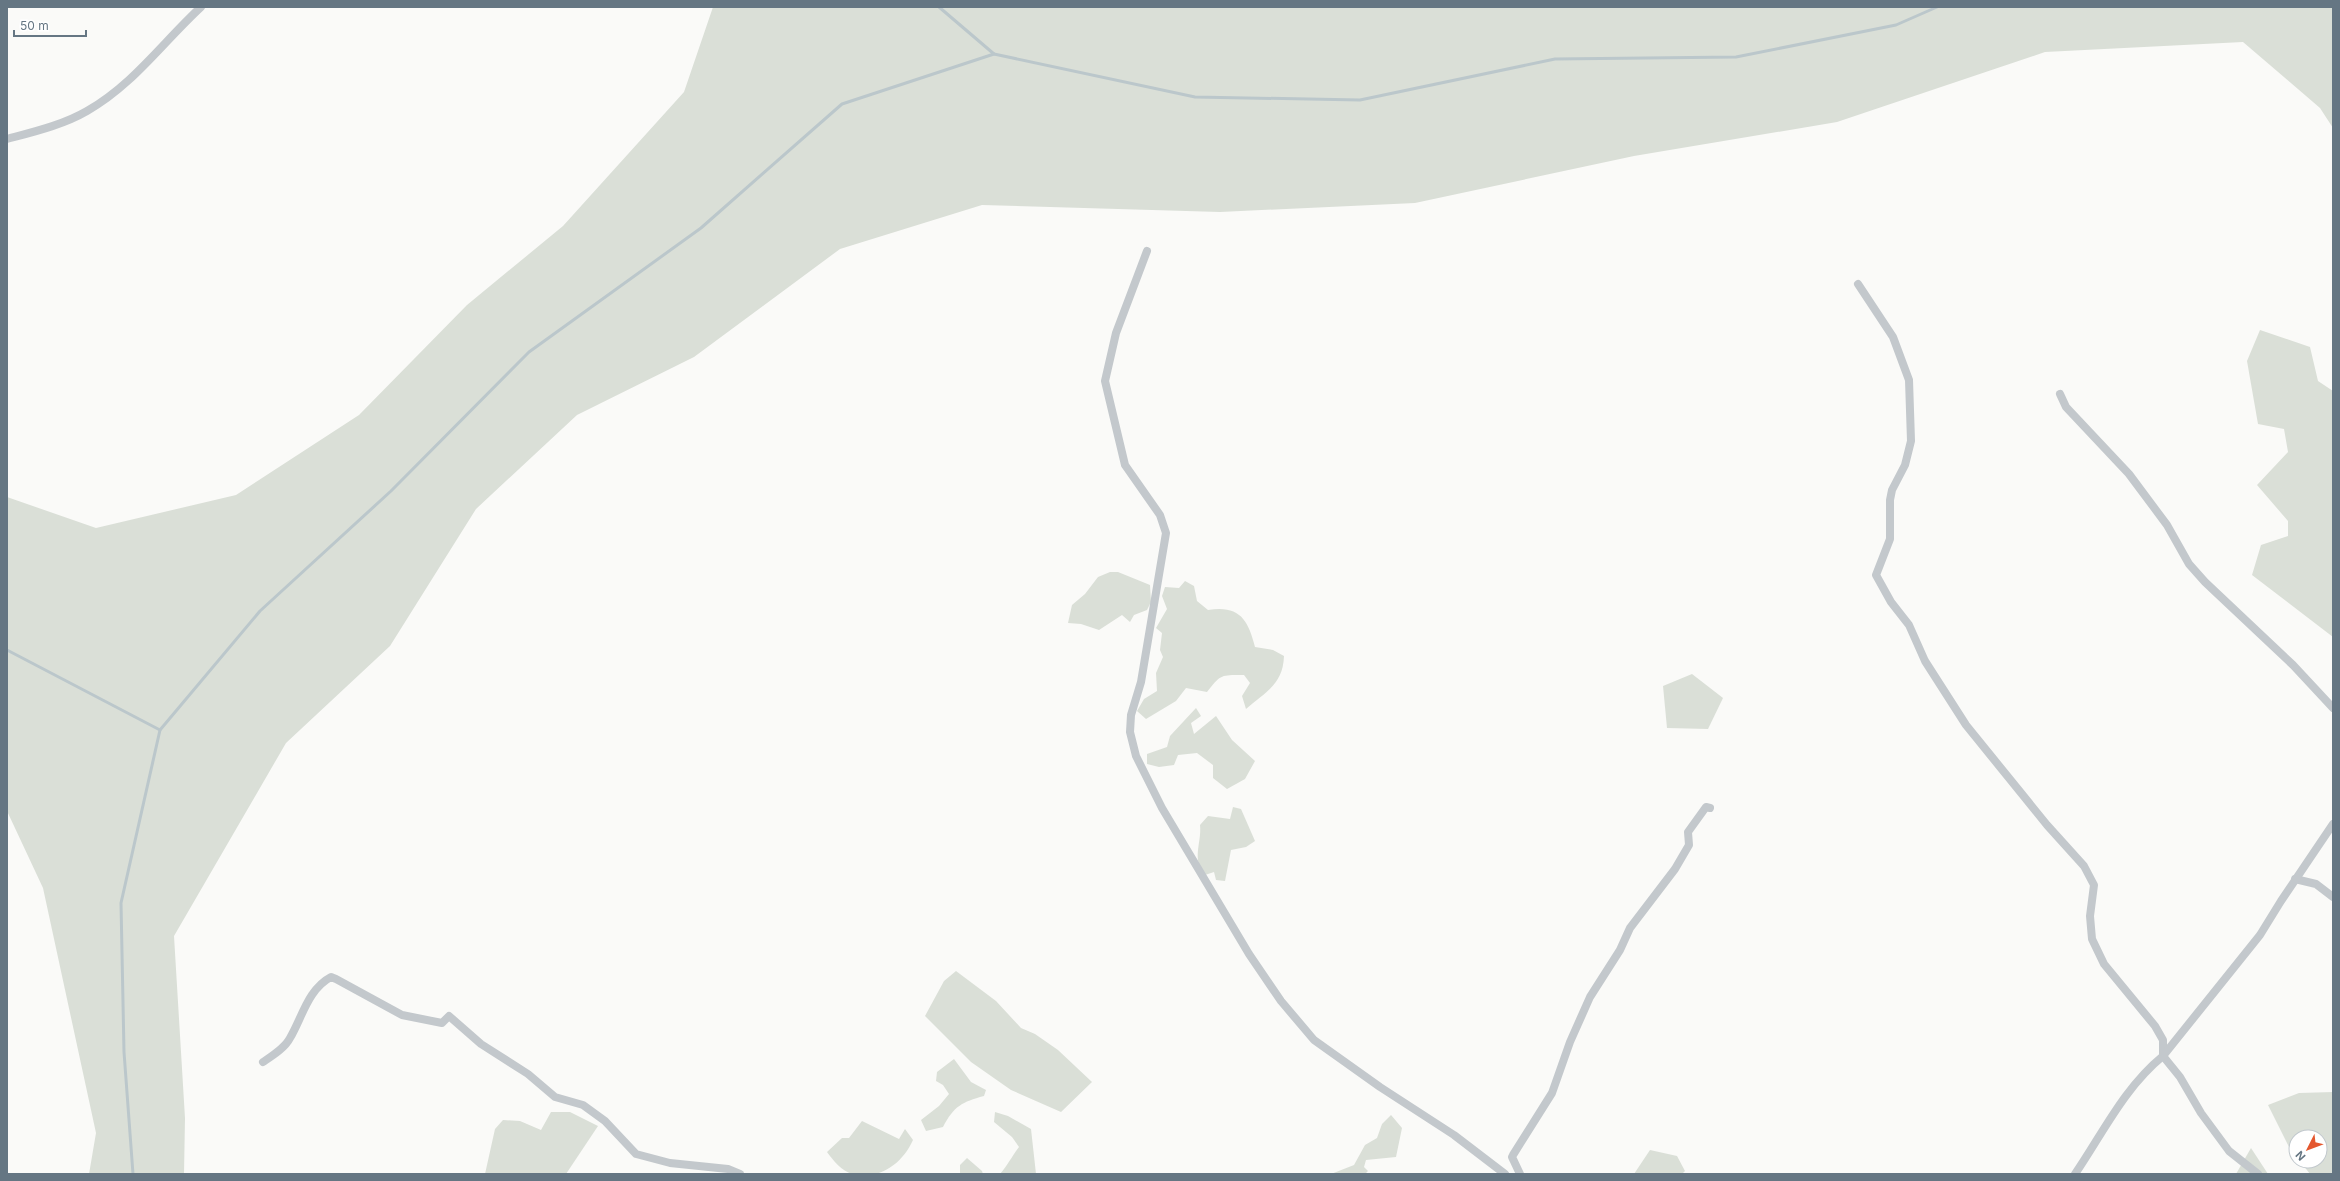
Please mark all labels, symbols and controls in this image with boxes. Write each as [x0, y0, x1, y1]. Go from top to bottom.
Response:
scale bar [14, 12, 86, 38]
text: 50 m [20, 18, 49, 33]
north arrow [2288, 1129, 2328, 1169]
text: N [2293, 1148, 2309, 1163]

